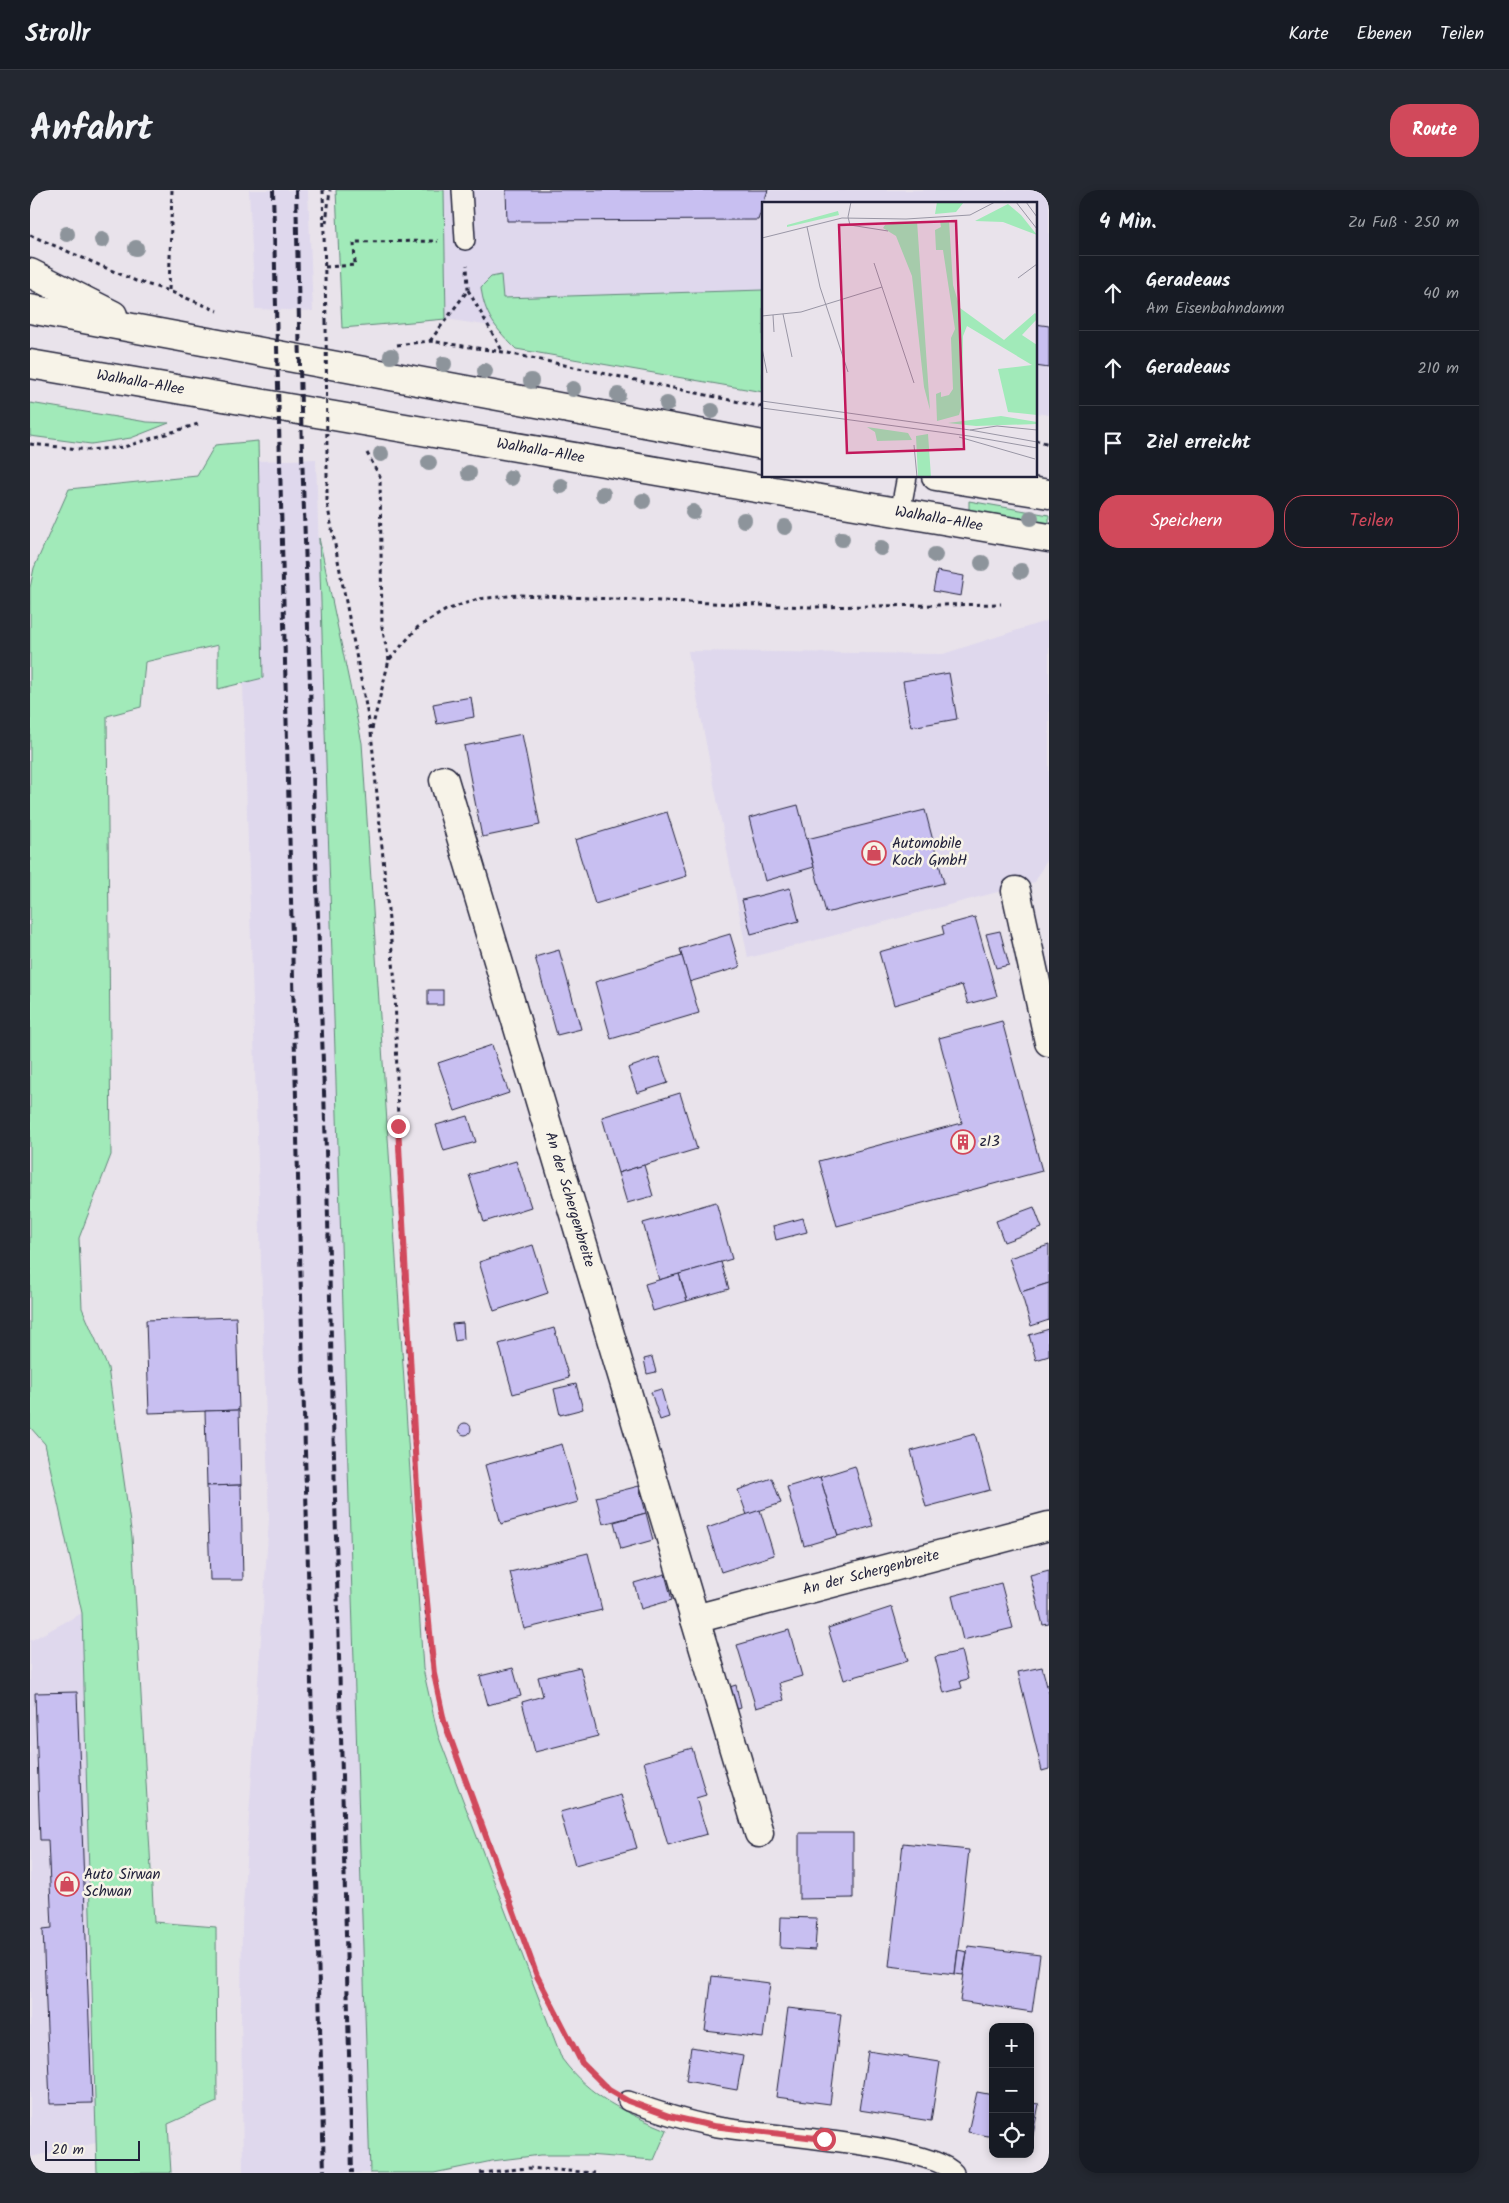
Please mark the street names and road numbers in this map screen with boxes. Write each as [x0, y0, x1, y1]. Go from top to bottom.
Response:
street label: Walhalla-Allee [95, 364, 186, 402]
street label: Walhalla-Allee [495, 432, 587, 471]
street label: Walhalla-Allee [893, 500, 985, 539]
street label: An der Schergenbreite [538, 1129, 601, 1271]
street label: An der Schergenbreite [800, 1543, 942, 1602]

